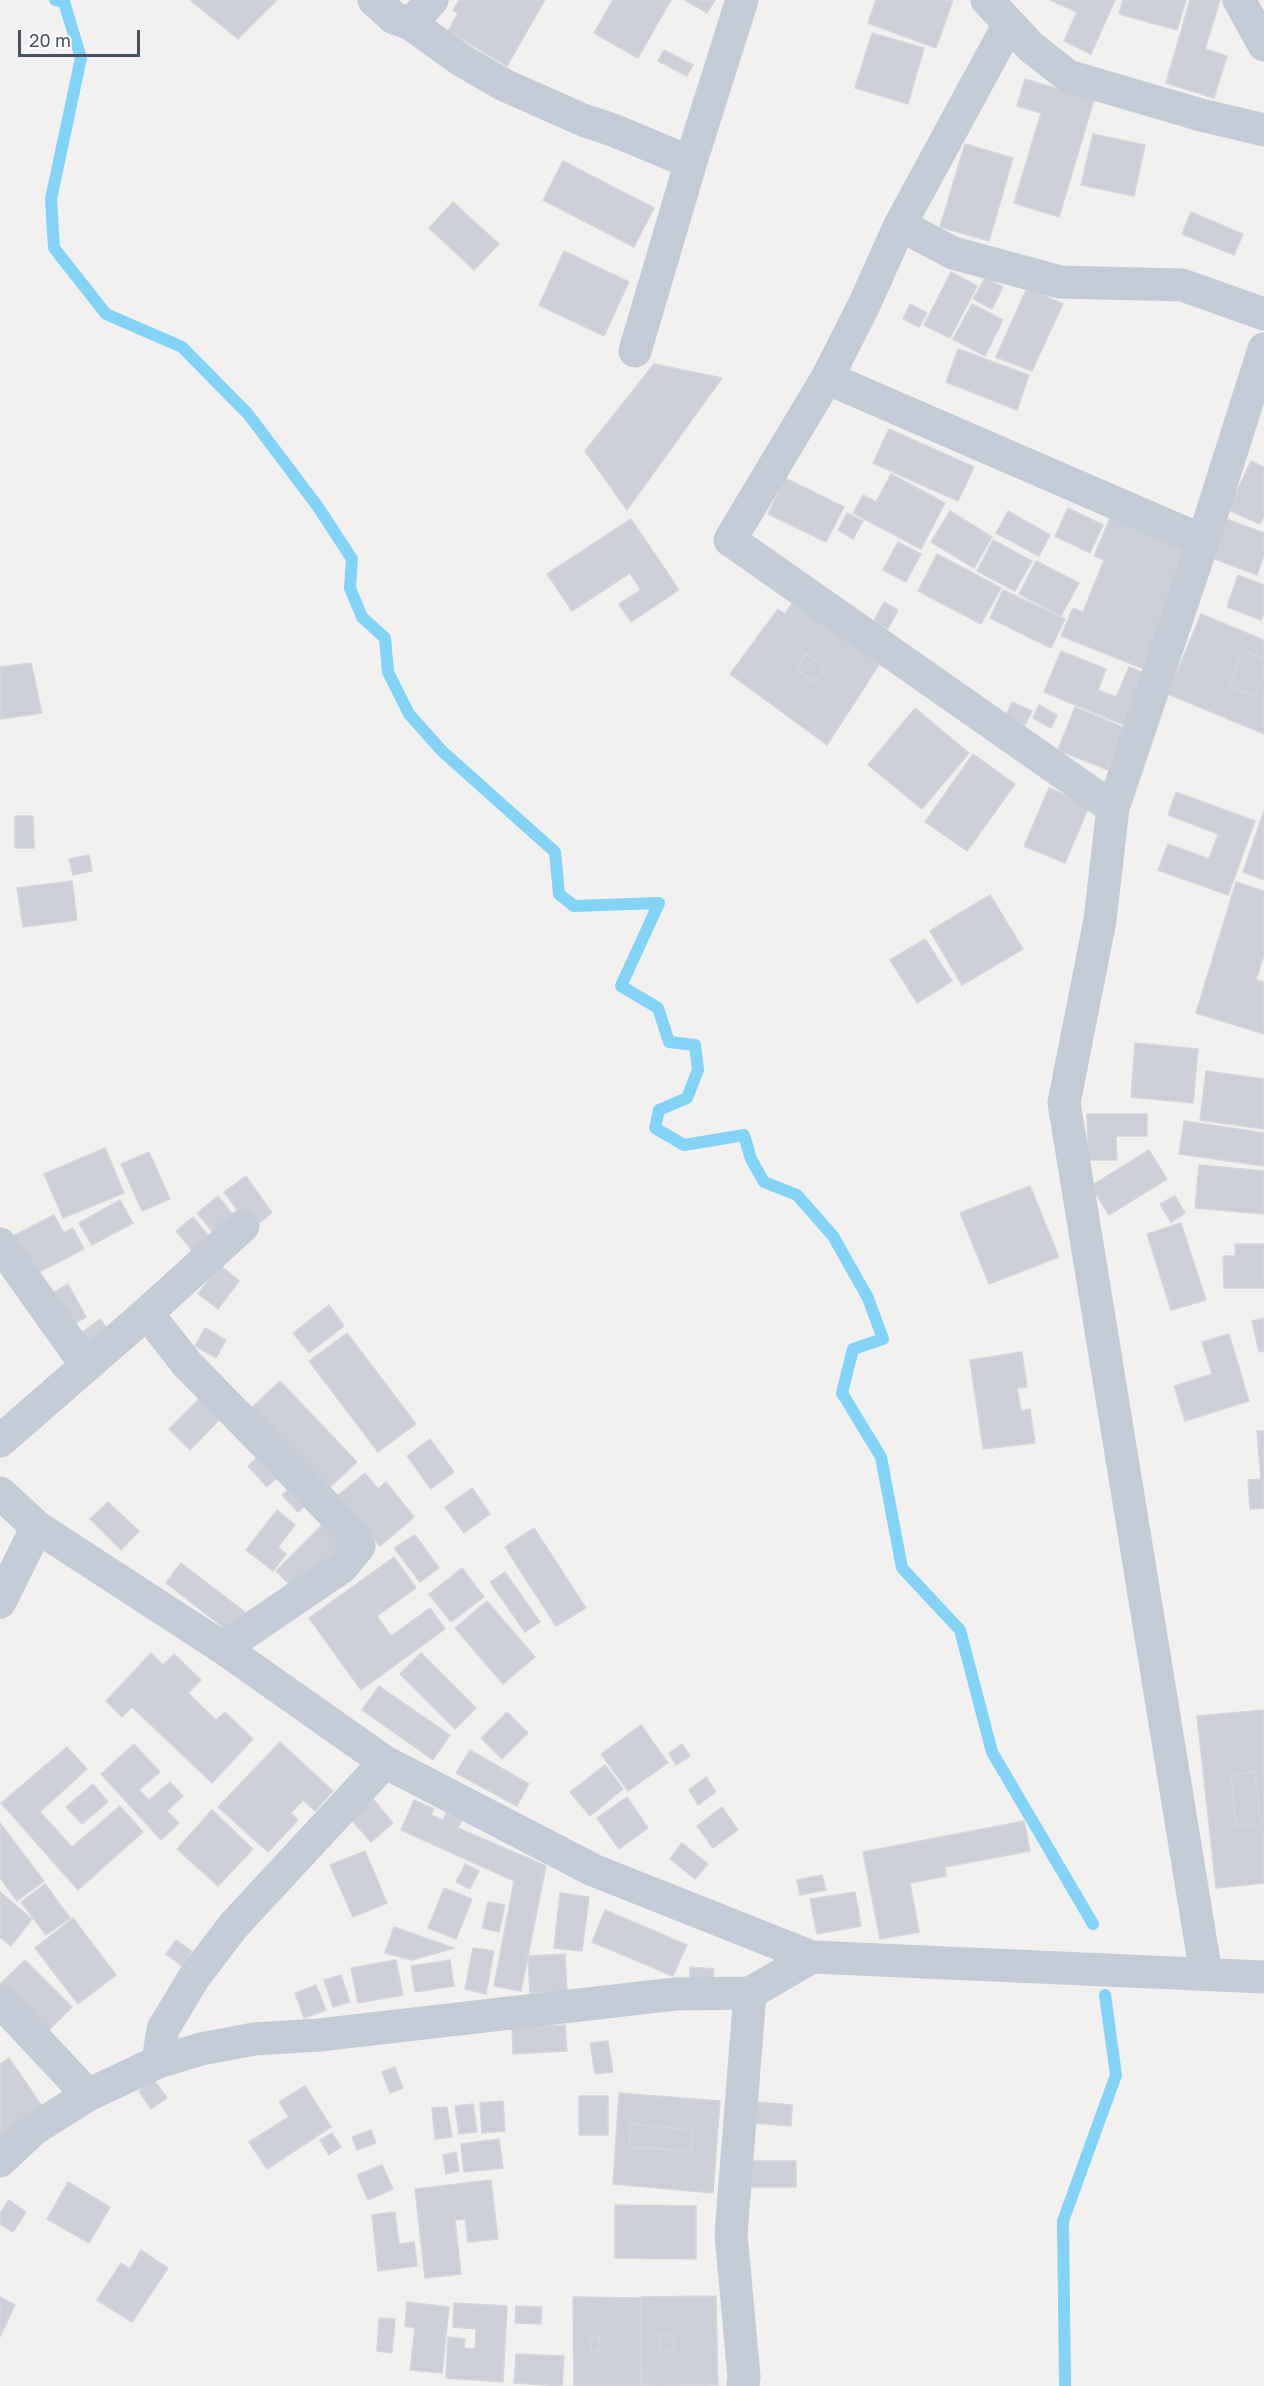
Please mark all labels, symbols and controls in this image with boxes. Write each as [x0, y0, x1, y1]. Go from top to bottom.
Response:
scale bar [21, 18, 142, 56]
text: 20 m [29, 29, 71, 51]

